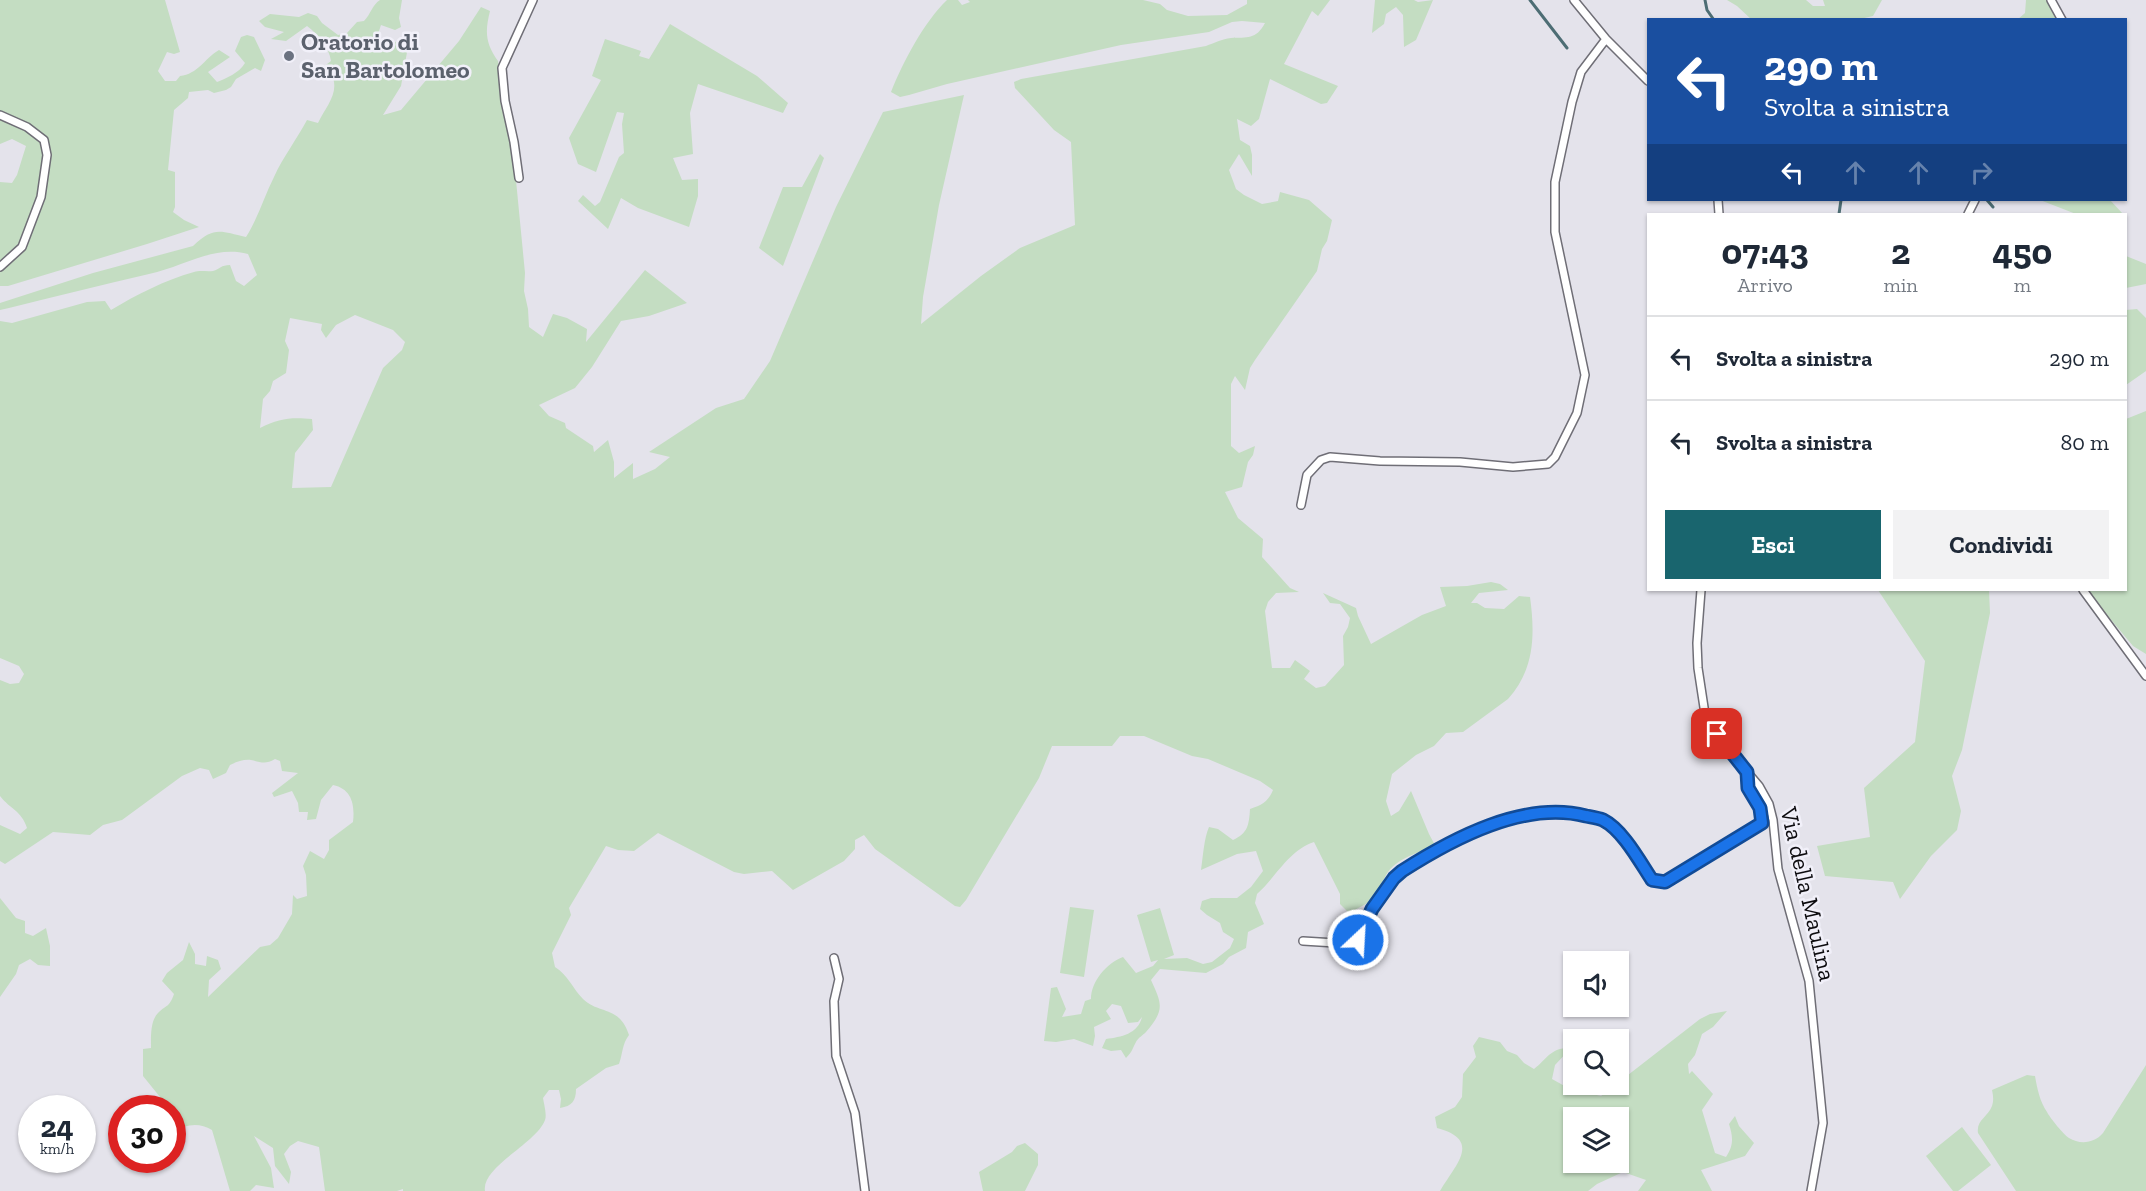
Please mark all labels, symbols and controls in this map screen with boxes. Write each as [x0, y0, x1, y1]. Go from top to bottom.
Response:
place label: Oratorio di San Bartolomeo [301, 27, 470, 84]
text: 290 m [1764, 40, 1878, 91]
icon: left [1665, 42, 1743, 120]
marker: Oratorio di San Bartolomeo [282, 49, 296, 63]
text: Svolta a sinistra [1764, 91, 1950, 123]
icon: left [1776, 156, 1809, 189]
icon: ahead [1839, 156, 1872, 189]
icon: ahead [1902, 156, 1935, 189]
icon: right [1965, 156, 1998, 189]
text: 07:43 [1722, 230, 1809, 273]
text: 2 [1891, 230, 1910, 273]
text: 450 [1992, 230, 2052, 273]
text: Arrivo [1738, 273, 1793, 297]
text: min [1883, 273, 1918, 297]
text: m [2014, 273, 2031, 297]
icon: left [1665, 342, 1698, 375]
text: Svolta a sinistra [1716, 345, 1872, 372]
text: 290 m [2049, 345, 2109, 372]
icon: left [1665, 426, 1698, 459]
text: Svolta a sinistra [1716, 429, 1872, 456]
text: 80 m [2061, 429, 2109, 456]
button: Esci [1665, 510, 1881, 579]
button: Condividi [1893, 510, 2109, 579]
pin [1691, 708, 1742, 759]
icon: arrive [1700, 717, 1733, 750]
street label: Via della Maulina [1774, 803, 1843, 984]
position arrow [1326, 908, 1390, 972]
map controls [1563, 951, 1629, 1173]
button: sound [1563, 951, 1629, 1017]
button: search [1563, 1029, 1629, 1095]
speed limit sign: 30 [108, 1095, 186, 1173]
button: layers [1563, 1107, 1629, 1173]
text: 24 [40, 1109, 74, 1145]
text: km/h [40, 1140, 74, 1158]

